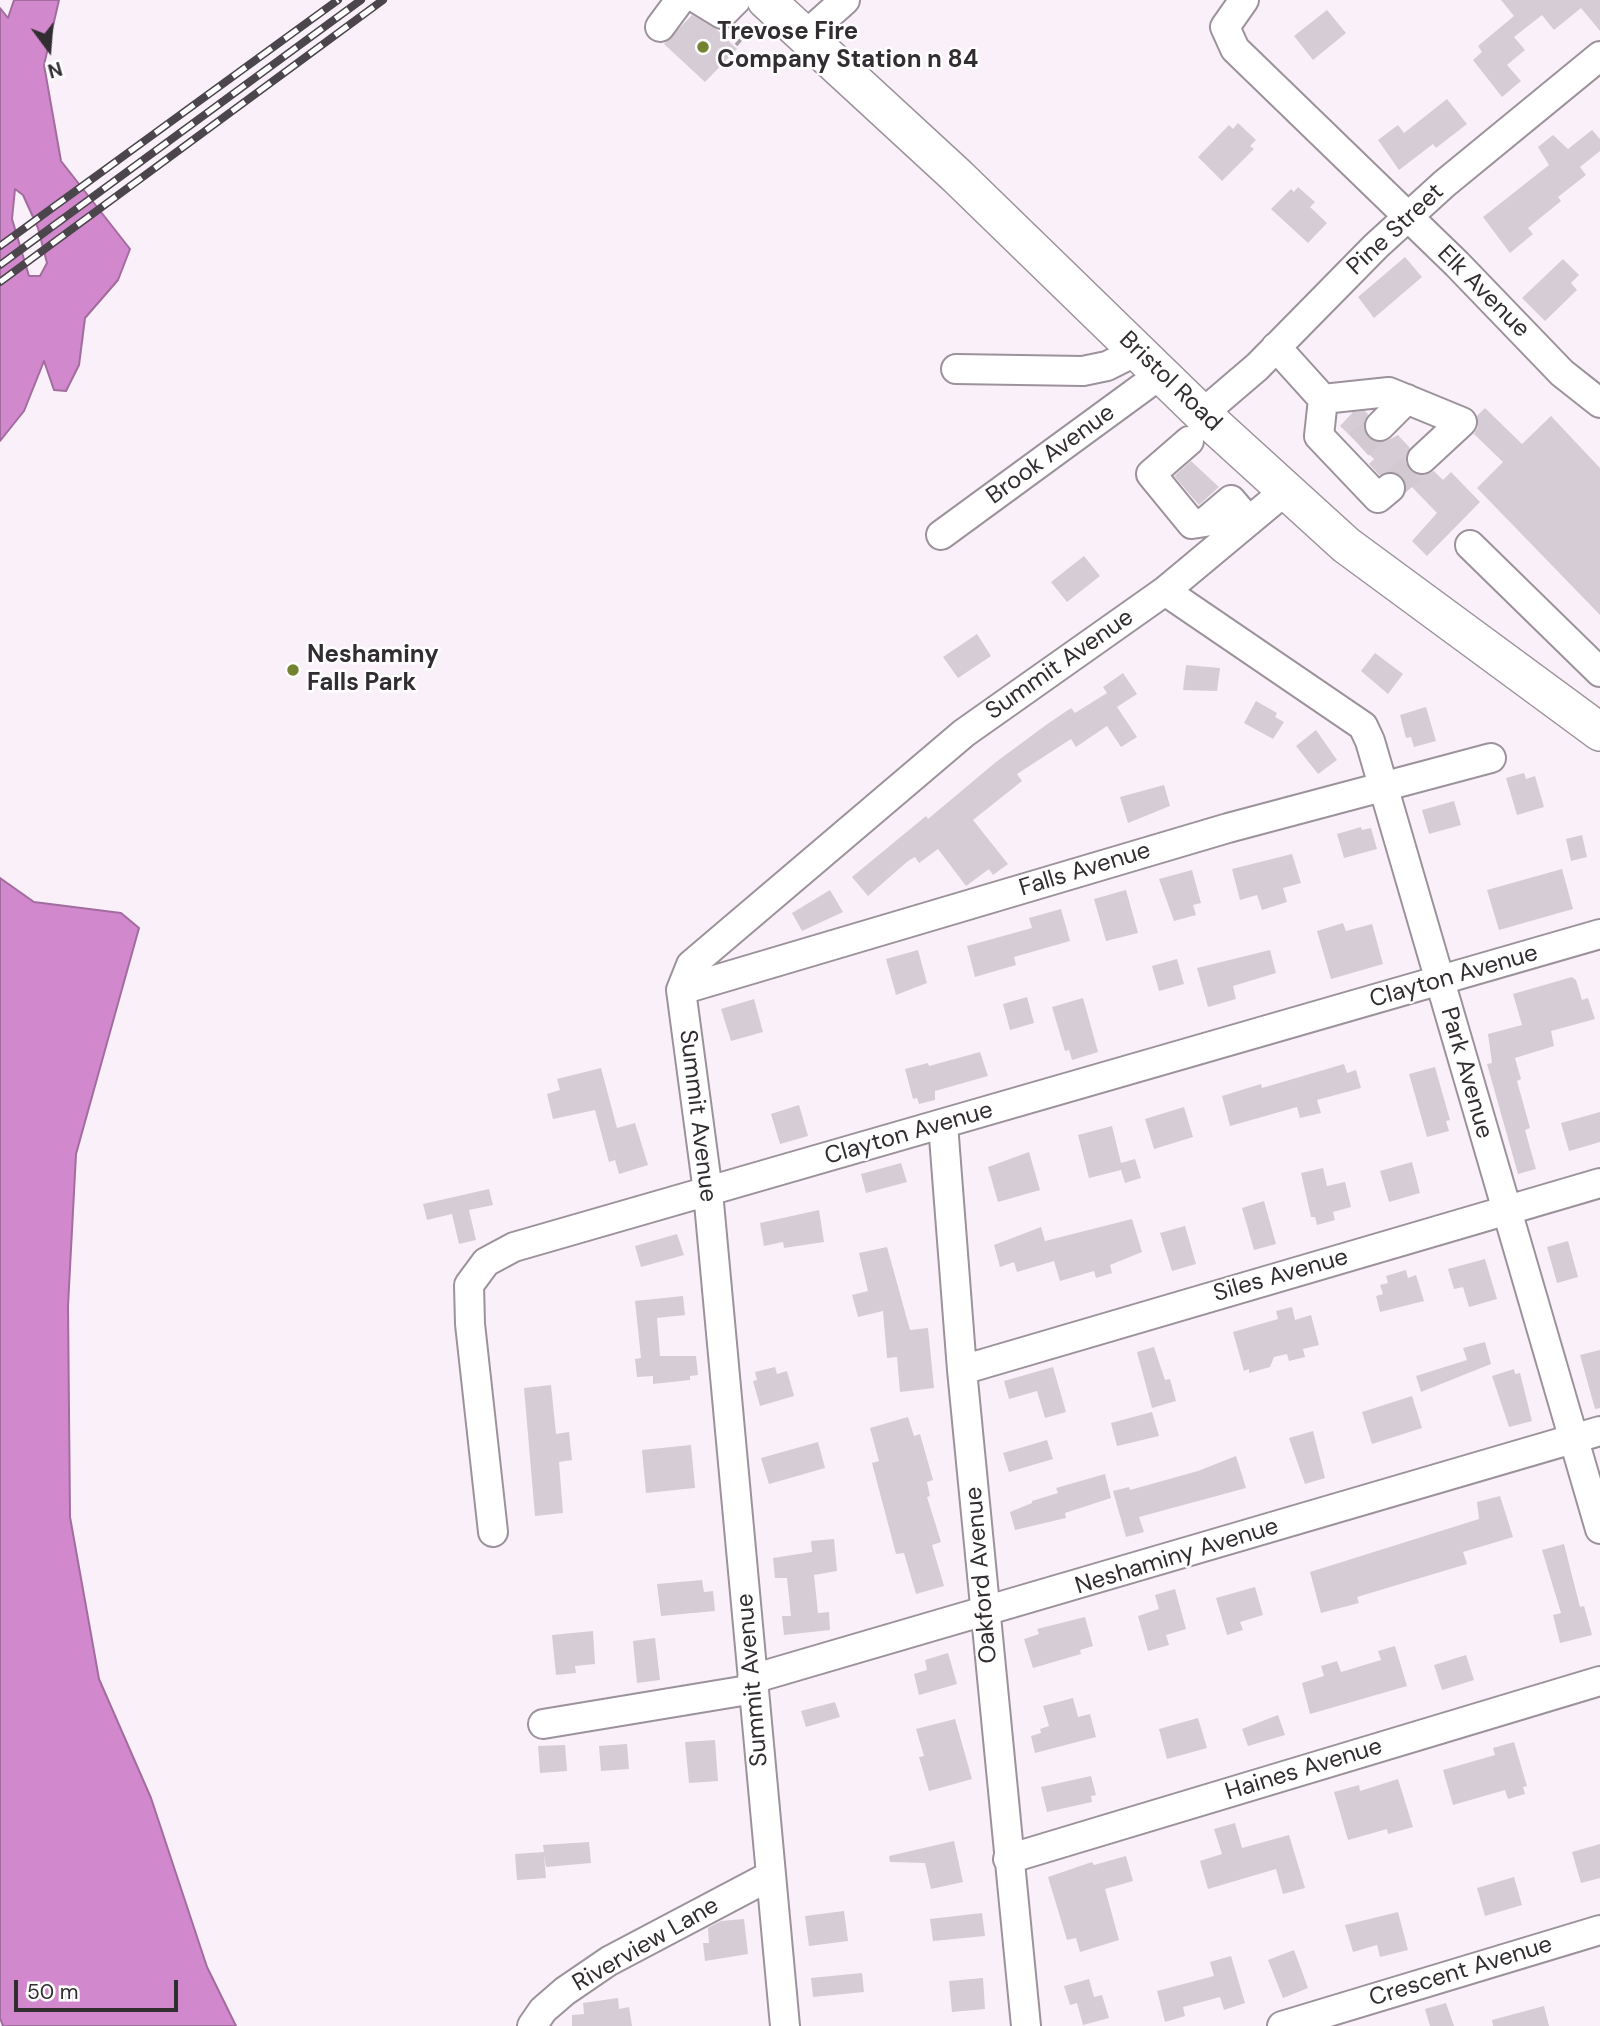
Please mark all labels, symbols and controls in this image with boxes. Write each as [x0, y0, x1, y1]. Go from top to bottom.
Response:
north arrow [14, 14, 84, 84]
place label: Trevose Fire Company Station n 84 [717, 19, 978, 75]
marker: Trevose Fire Company Station n 84 [695, 39, 711, 55]
text: N [45, 56, 65, 84]
street label: Pine Street [1342, 178, 1450, 282]
street label: Elk Avenue [1431, 240, 1535, 344]
street label: Bristol Road [1113, 326, 1227, 438]
street label: Brook Avenue [981, 399, 1121, 511]
street label: Summit Avenue [981, 603, 1139, 727]
place label: Neshaminy Falls Park [307, 642, 439, 698]
marker: Neshaminy Falls Park [285, 662, 301, 678]
street label: Falls Avenue [1016, 836, 1154, 904]
street label: Clayton Avenue [1367, 939, 1541, 1015]
street label: Park Avenue [1434, 1004, 1498, 1142]
street label: Summit Avenue [672, 1028, 722, 1204]
street label: Clayton Avenue [822, 1096, 996, 1172]
street label: Siles Avenue [1210, 1243, 1352, 1309]
street label: Oakford Avenue [960, 1486, 1004, 1664]
street label: Neshaminy Avenue [1072, 1512, 1282, 1602]
street label: Summit Avenue [731, 1592, 775, 1768]
street label: Haines Avenue [1222, 1732, 1386, 1808]
street label: Riverview Lane [568, 1892, 724, 1998]
street label: Crescent Avenue [1366, 1930, 1556, 2014]
scale bar [18, 1966, 182, 2010]
text: 50 m [27, 1978, 78, 2006]

